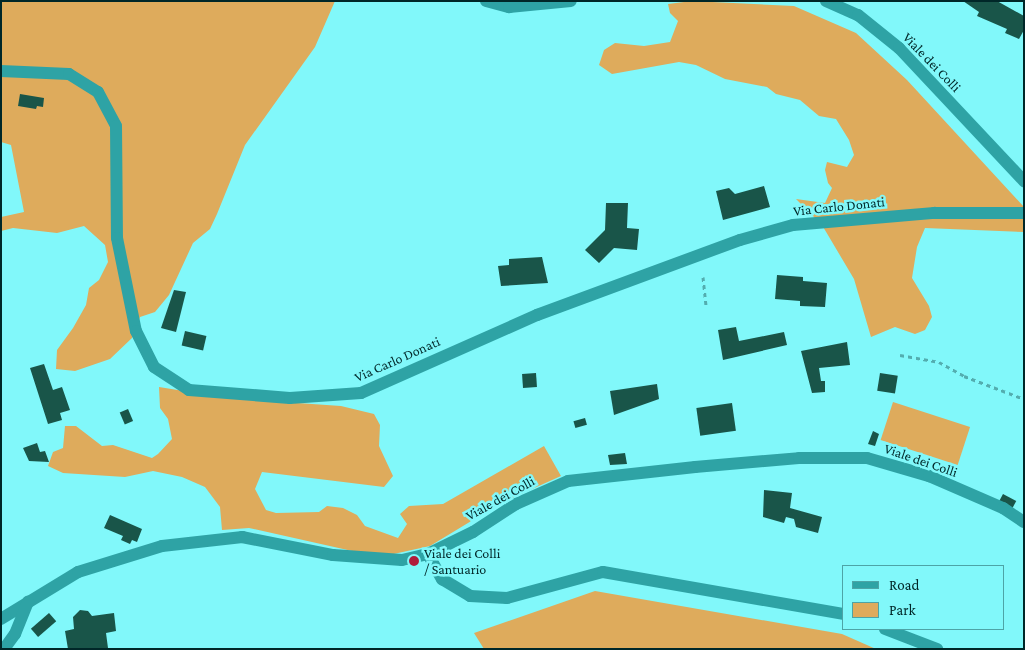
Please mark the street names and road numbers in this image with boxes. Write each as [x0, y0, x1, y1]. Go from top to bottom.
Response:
street label: Viale dei Colli [899, 29, 965, 95]
street label: Via Carlo Donati [792, 193, 886, 219]
street label: Via Carlo Donati [352, 333, 442, 385]
street label: Viale dei Colli [882, 440, 960, 480]
street label: Viale dei Colli [463, 472, 537, 524]

